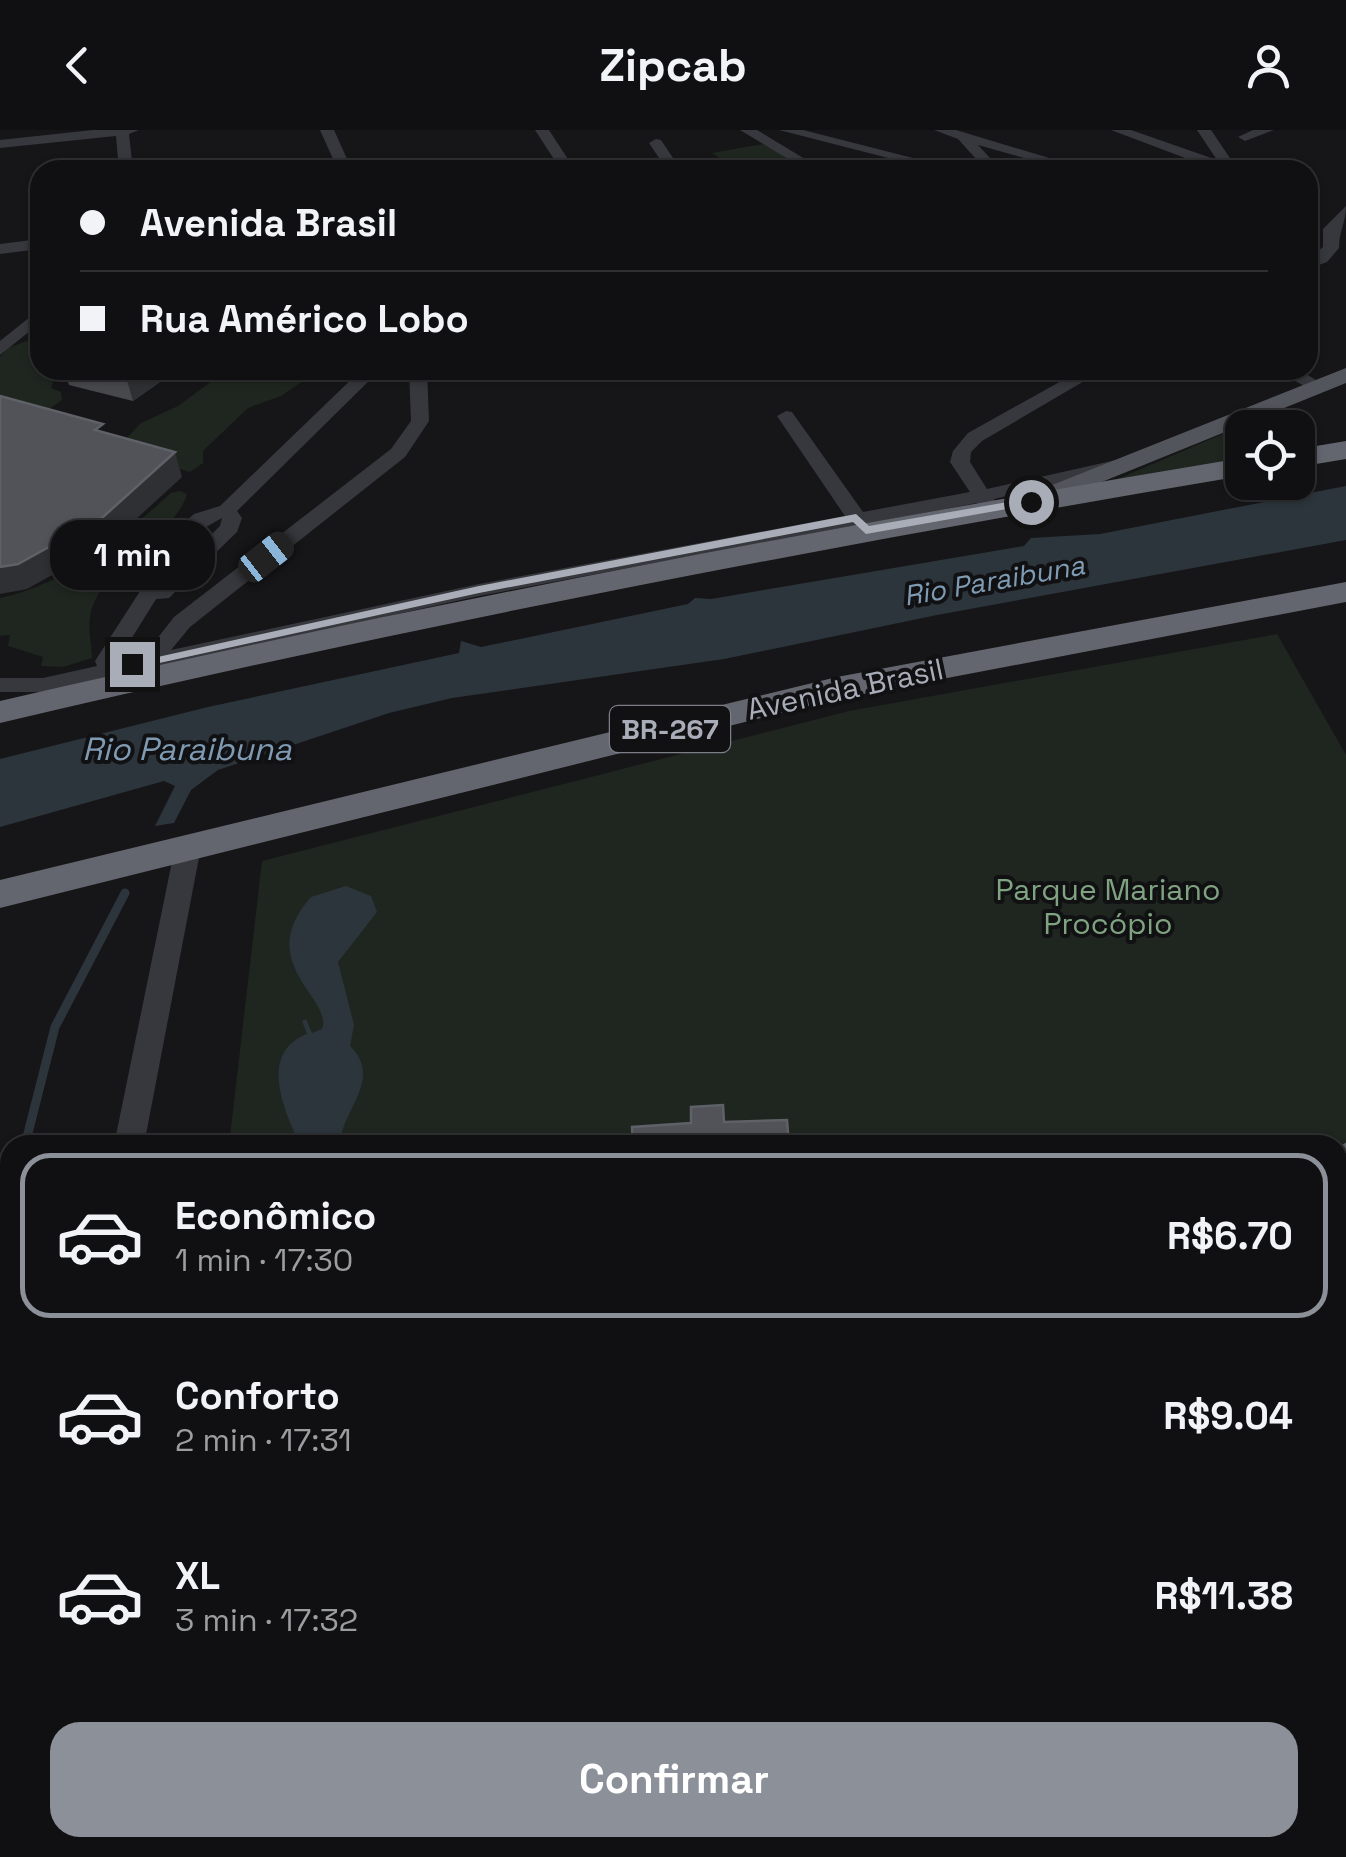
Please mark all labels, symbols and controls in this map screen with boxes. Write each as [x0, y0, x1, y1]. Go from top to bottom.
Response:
text: Zipcab [599, 37, 747, 94]
icon: back [50, 38, 105, 93]
icon: person [1241, 38, 1296, 93]
text: Avenida Brasil [140, 199, 397, 247]
text: Rua Américo Lobo [140, 295, 469, 343]
map controls [1225, 410, 1315, 500]
button: locate [1225, 410, 1315, 500]
route start [1009, 480, 1054, 525]
callout: 1 min [49, 519, 214, 589]
car [233, 527, 299, 587]
text: 1 min [93, 535, 172, 575]
water label: Rio Paraibuna [901, 546, 1088, 614]
route end [110, 642, 155, 687]
street label: Avenida Brasil [743, 649, 947, 729]
road number: BR-267 [610, 706, 730, 752]
water label: Rio Paraibuna [82, 729, 292, 769]
park label: Parque Mariano Procópio [996, 870, 1220, 943]
icon: car [55, 1191, 145, 1281]
text: Econômico [175, 1192, 376, 1240]
text: R$6.70 [1167, 1212, 1293, 1260]
text: 1 min · 17:30 [175, 1240, 353, 1280]
icon: car [55, 1371, 145, 1461]
text: Conforto [175, 1372, 340, 1420]
text: R$9.04 [1163, 1392, 1293, 1440]
text: 2 min · 17:31 [175, 1420, 352, 1460]
icon: car [55, 1551, 145, 1641]
text: XL [175, 1552, 220, 1600]
text: R$11.38 [1154, 1572, 1293, 1620]
text: 3 min · 17:32 [175, 1600, 358, 1640]
button: Confirmar [50, 1722, 1298, 1837]

